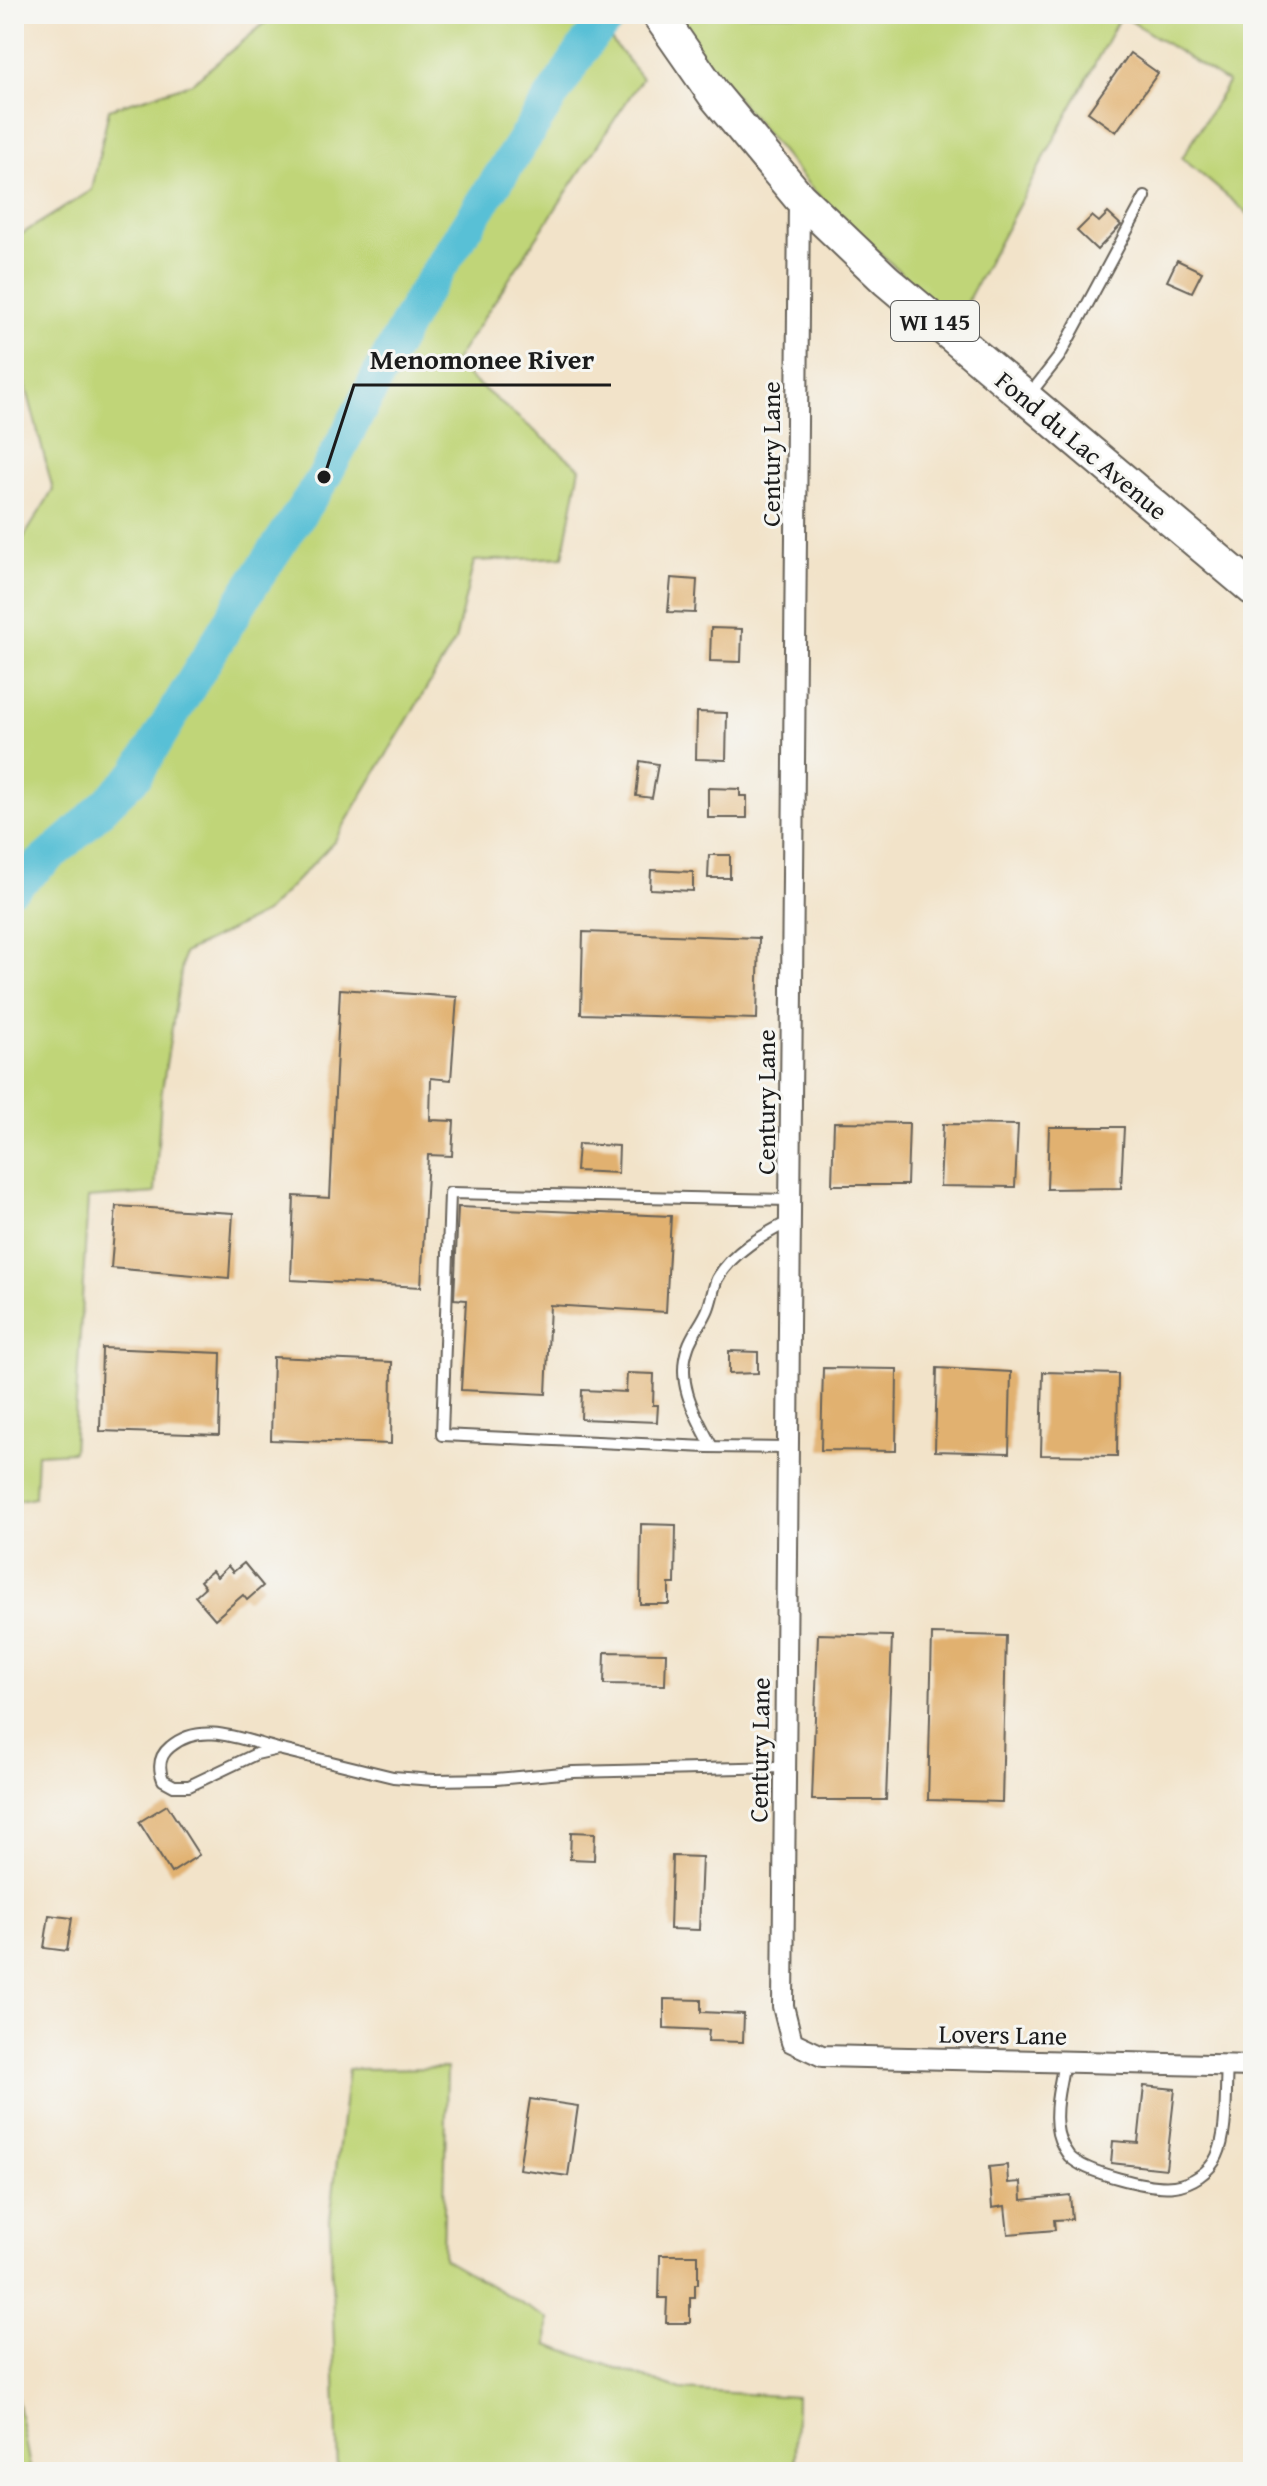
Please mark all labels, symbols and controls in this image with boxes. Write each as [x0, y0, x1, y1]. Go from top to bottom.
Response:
road number: WI 145 [891, 301, 979, 341]
callout: Menomonee River [354, 333, 611, 385]
text: Menomonee River [370, 338, 594, 379]
street label: Fond du Lac Avenue [987, 361, 1177, 529]
street label: Century Lane [751, 381, 790, 527]
street label: Century Lane [746, 1029, 785, 1175]
street label: Century Lane [738, 1677, 780, 1823]
street label: Lovers Lane [938, 2013, 1068, 2055]

